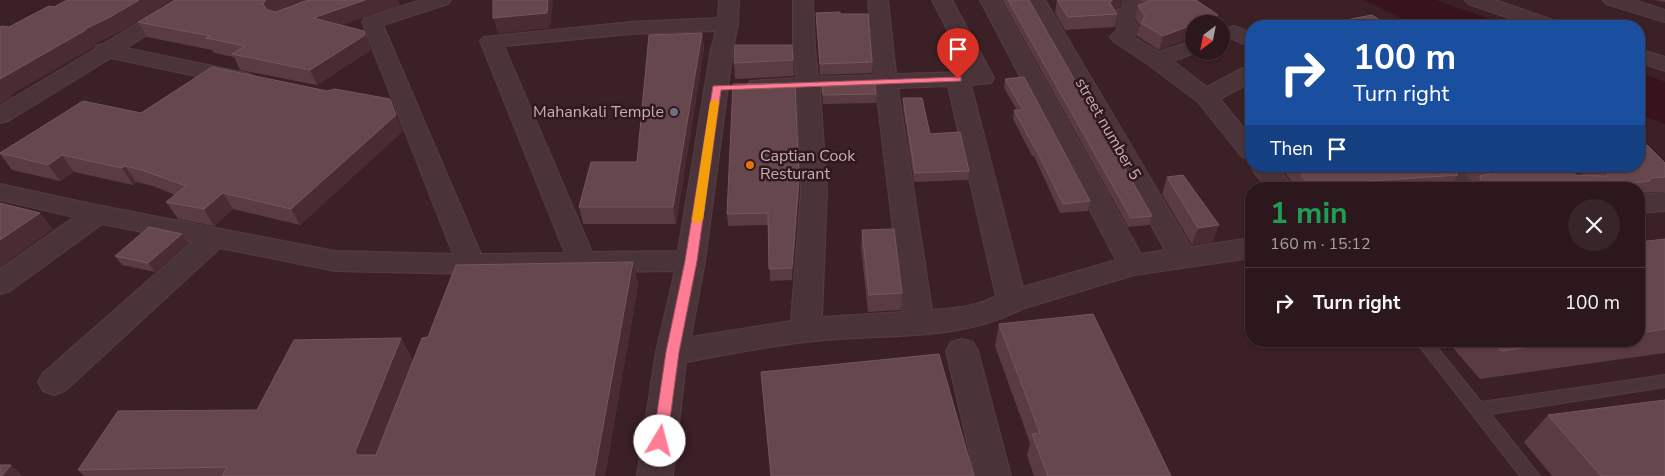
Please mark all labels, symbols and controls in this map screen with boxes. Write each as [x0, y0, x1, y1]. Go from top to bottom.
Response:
north arrow [1185, 15, 1230, 60]
map controls [1185, 15, 1230, 60]
pin [937, 28, 979, 79]
text: 100 m [1353, 34, 1456, 81]
icon: arrive [944, 35, 972, 63]
icon: right [1270, 40, 1335, 105]
street label: street number 5 [1070, 74, 1146, 184]
text: Turn right [1353, 79, 1449, 109]
place label: Mahankali Temple [533, 101, 664, 123]
marker: Mahankali Temple [668, 106, 680, 118]
icon: arrive [1323, 135, 1351, 163]
text: Then [1270, 136, 1313, 162]
place label: Captian Cook Resturant [760, 145, 856, 185]
marker: Captian Cook Resturant [744, 159, 756, 171]
text: 1 min [1270, 193, 1348, 234]
button: close [1568, 199, 1620, 251]
text: 160 m · 15:12 [1270, 233, 1371, 255]
icon: right [1270, 289, 1298, 317]
text: Turn right [1313, 290, 1400, 316]
text: 100 m [1565, 290, 1620, 316]
position arrow [633, 414, 685, 466]

